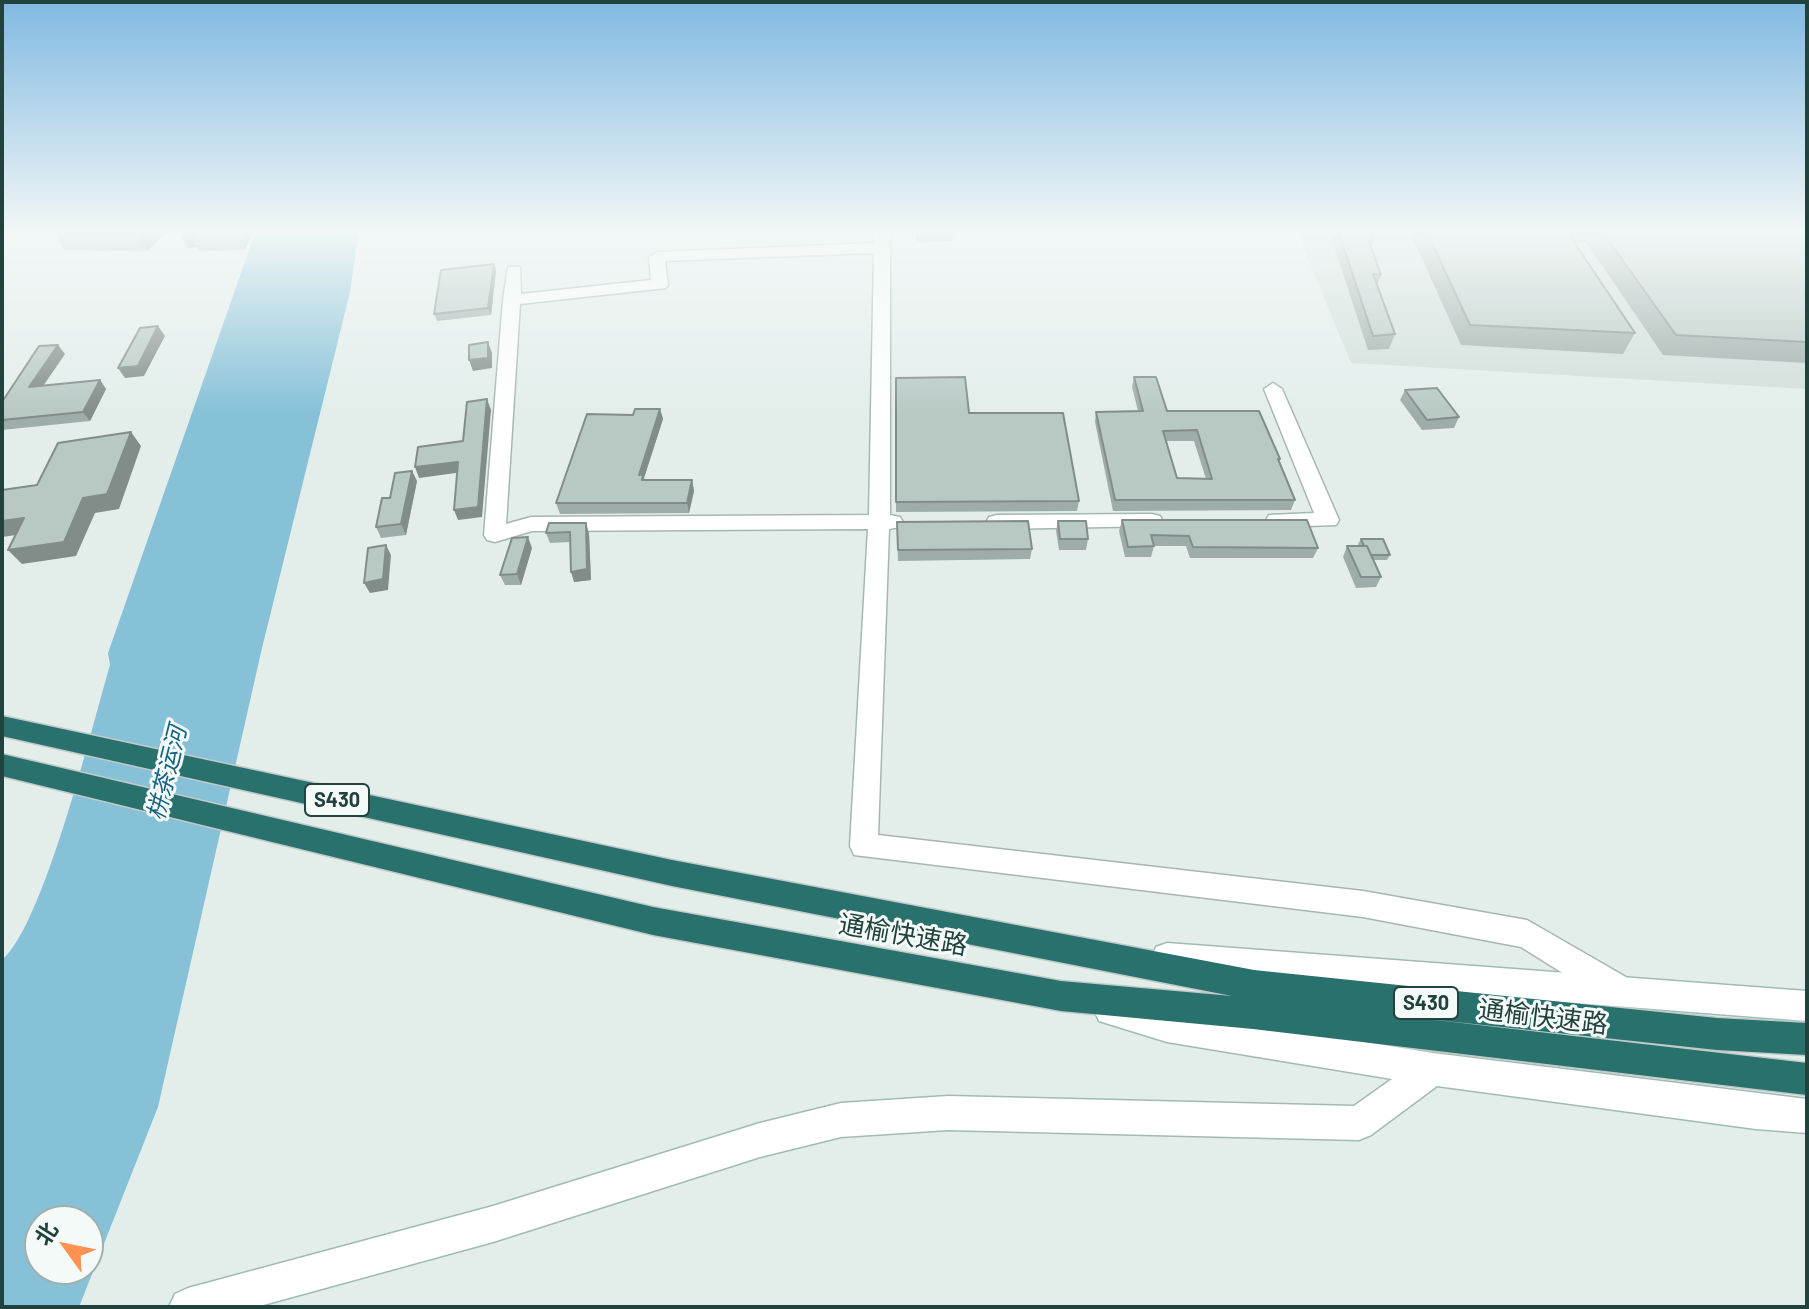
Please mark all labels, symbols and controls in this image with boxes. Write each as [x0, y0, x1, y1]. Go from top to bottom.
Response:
water label: 栟茶运河 [141, 723, 193, 823]
road number: S430 [305, 784, 369, 816]
street label: 通榆快速路 [836, 908, 970, 962]
road number: S430 [1394, 987, 1458, 1019]
street label: 通榆快速路 [1477, 994, 1609, 1040]
north arrow [24, 1205, 104, 1285]
text: 北 [29, 1217, 62, 1249]

